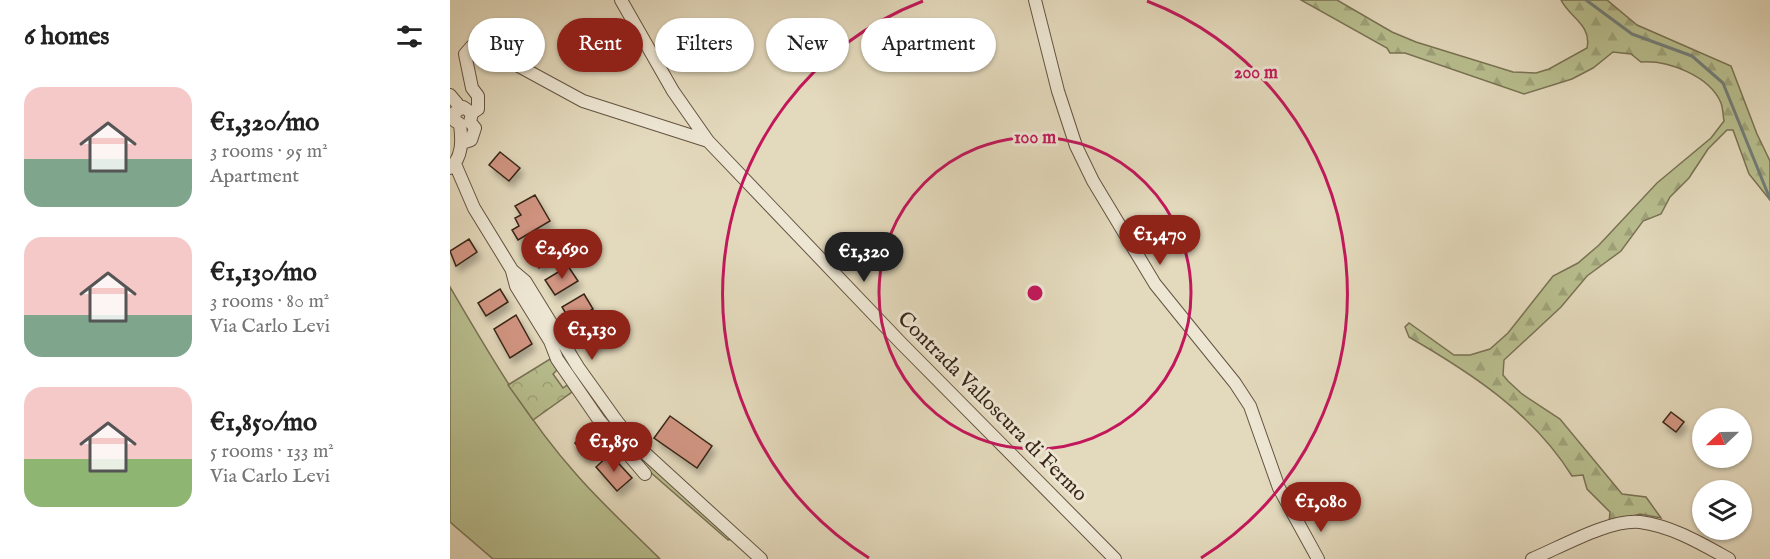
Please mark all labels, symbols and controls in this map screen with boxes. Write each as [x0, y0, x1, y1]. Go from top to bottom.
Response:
chip: Buy [468, 18, 545, 72]
chip: Rent [557, 18, 643, 72]
chip: Filters [655, 18, 754, 72]
chip: New [766, 18, 849, 72]
chip: Apartment [861, 18, 996, 72]
text: 6 homes [24, 20, 109, 53]
icon: filters [393, 20, 426, 53]
text: 200 m [1234, 62, 1278, 85]
text: €1,320/mo [210, 106, 319, 139]
icon: home [72, 111, 144, 183]
text: 100 m [1014, 127, 1056, 150]
text: 3 rooms · 95 m² [210, 139, 328, 164]
text: Apartment [210, 164, 299, 189]
pin: €1,470 [1111, 215, 1209, 266]
text: €1,470 [1133, 222, 1187, 247]
pin: €2,690 [513, 229, 611, 280]
pin: €1,320 [815, 232, 913, 283]
text: €2,690 [535, 236, 589, 261]
text: €1,320 [838, 239, 890, 264]
text: €1,130/mo [210, 256, 317, 289]
icon: home [72, 261, 144, 333]
centre of rings [1025, 283, 1045, 303]
text: 3 rooms · 80 m² [210, 289, 329, 314]
street label: Contrada Valloscura di Fermo [891, 306, 1093, 508]
pin: €1,130 [543, 310, 641, 361]
text: Via Carlo Levi [210, 314, 330, 339]
text: €1,130 [567, 317, 617, 342]
text: €1,850/mo [210, 406, 317, 439]
north arrow [1692, 408, 1752, 468]
map controls [1692, 408, 1752, 540]
icon: home [72, 411, 144, 483]
pin: €1,850 [565, 422, 663, 473]
text: €1,850 [589, 429, 639, 454]
text: 5 rooms · 133 m² [210, 439, 334, 464]
text: Via Carlo Levi [210, 464, 330, 489]
button: layers [1692, 480, 1752, 540]
pin: €1,080 [1272, 482, 1370, 533]
text: €1,080 [1295, 489, 1347, 514]

